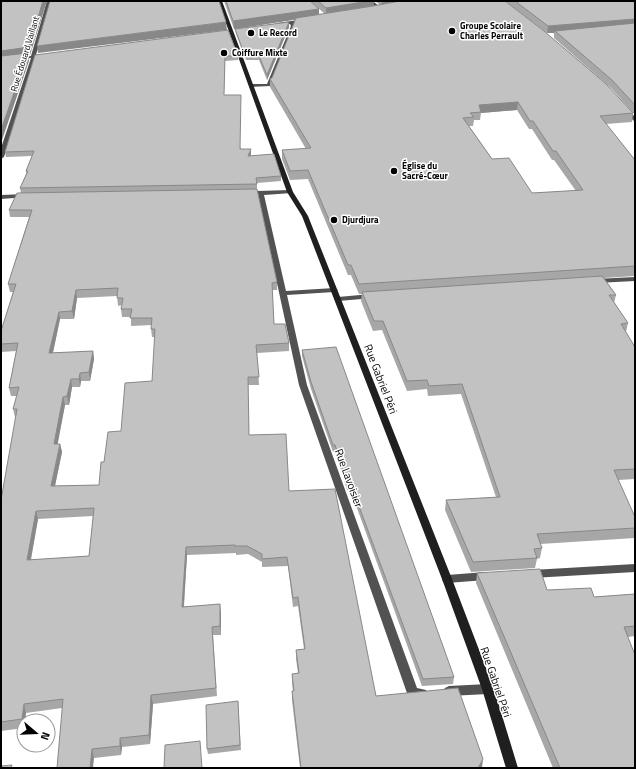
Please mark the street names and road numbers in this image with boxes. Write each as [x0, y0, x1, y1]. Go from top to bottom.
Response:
street label: Rue Édouard Vaillant [7, 14, 42, 93]
street label: Rue Gabriel Péri [360, 342, 402, 416]
street label: Rue Lavoisier [331, 446, 367, 510]
street label: Rue Gabriel Péri [476, 645, 516, 719]

